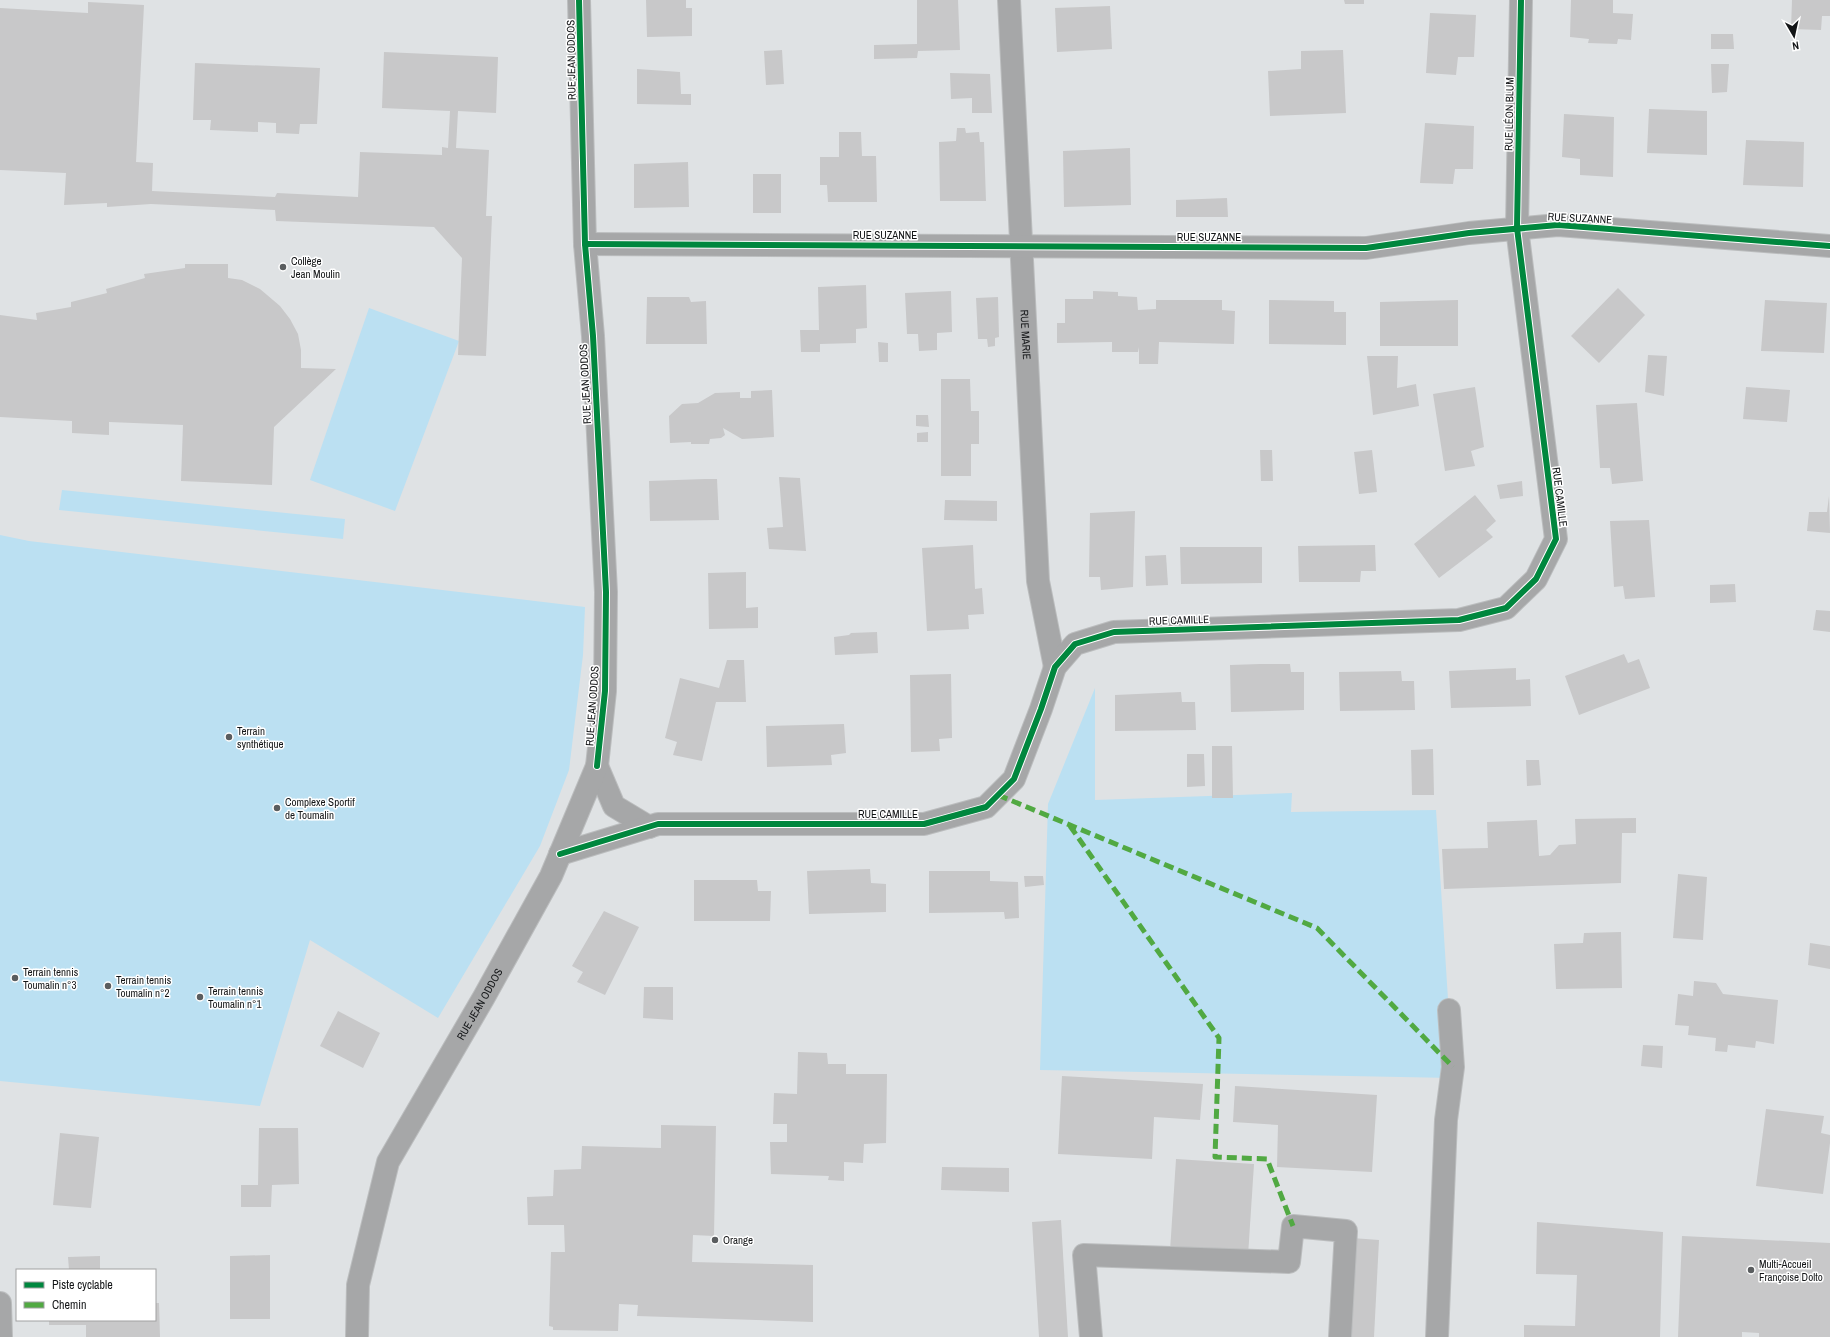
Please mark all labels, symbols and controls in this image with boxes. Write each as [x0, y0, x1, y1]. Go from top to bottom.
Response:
north arrow [1774, 16, 1814, 56]
street label: RUE JEAN ODDOS [563, 20, 579, 100]
text: N [1791, 38, 1800, 53]
street label: RUE LÉON BLUM [1501, 77, 1517, 151]
street label: RUE SUZANNE [1547, 209, 1613, 227]
street label: RUE SUZANNE [853, 228, 917, 242]
street label: RUE SUZANNE [1177, 230, 1241, 244]
place label: Collège Jean Moulin [291, 254, 340, 281]
marker: Collège Jean Moulin [278, 262, 288, 272]
street label: RUE MARIE [1017, 309, 1034, 360]
street label: RUE JEAN ODDOS [576, 344, 594, 424]
street label: RUE CAMILLE [1549, 466, 1571, 528]
street label: RUE CAMILLE [1149, 612, 1209, 628]
street label: RUE JEAN ODDOS [582, 666, 602, 746]
place label: Terrain synthétique [237, 724, 284, 751]
marker: Terrain synthétique [224, 732, 234, 742]
place label: Complexe Sportif de Toumalin [285, 795, 355, 822]
marker: Complexe Sportif de Toumalin [272, 803, 282, 813]
street label: RUE CAMILLE [858, 807, 918, 821]
place label: Terrain tennis Toumalin n°3 [23, 965, 79, 992]
street label: RUE JEAN ODDOS [453, 966, 505, 1043]
marker: Terrain tennis Toumalin n°3 [10, 973, 20, 983]
place label: Terrain tennis Toumalin n°2 [116, 973, 172, 1000]
marker: Terrain tennis Toumalin n°2 [103, 981, 113, 991]
place label: Terrain tennis Toumalin n°1 [208, 984, 264, 1011]
marker: Terrain tennis Toumalin n°1 [195, 992, 205, 1002]
place label: Orange [723, 1233, 753, 1247]
marker: Orange [710, 1235, 720, 1245]
place label: Multi-Accueil Françoise Dolto [1759, 1257, 1823, 1284]
marker: Multi-Accueil Françoise Dolto [1746, 1265, 1756, 1275]
legend [16, 1269, 156, 1321]
text: Piste cyclable [52, 1277, 113, 1293]
text: Chemin [52, 1297, 86, 1313]

